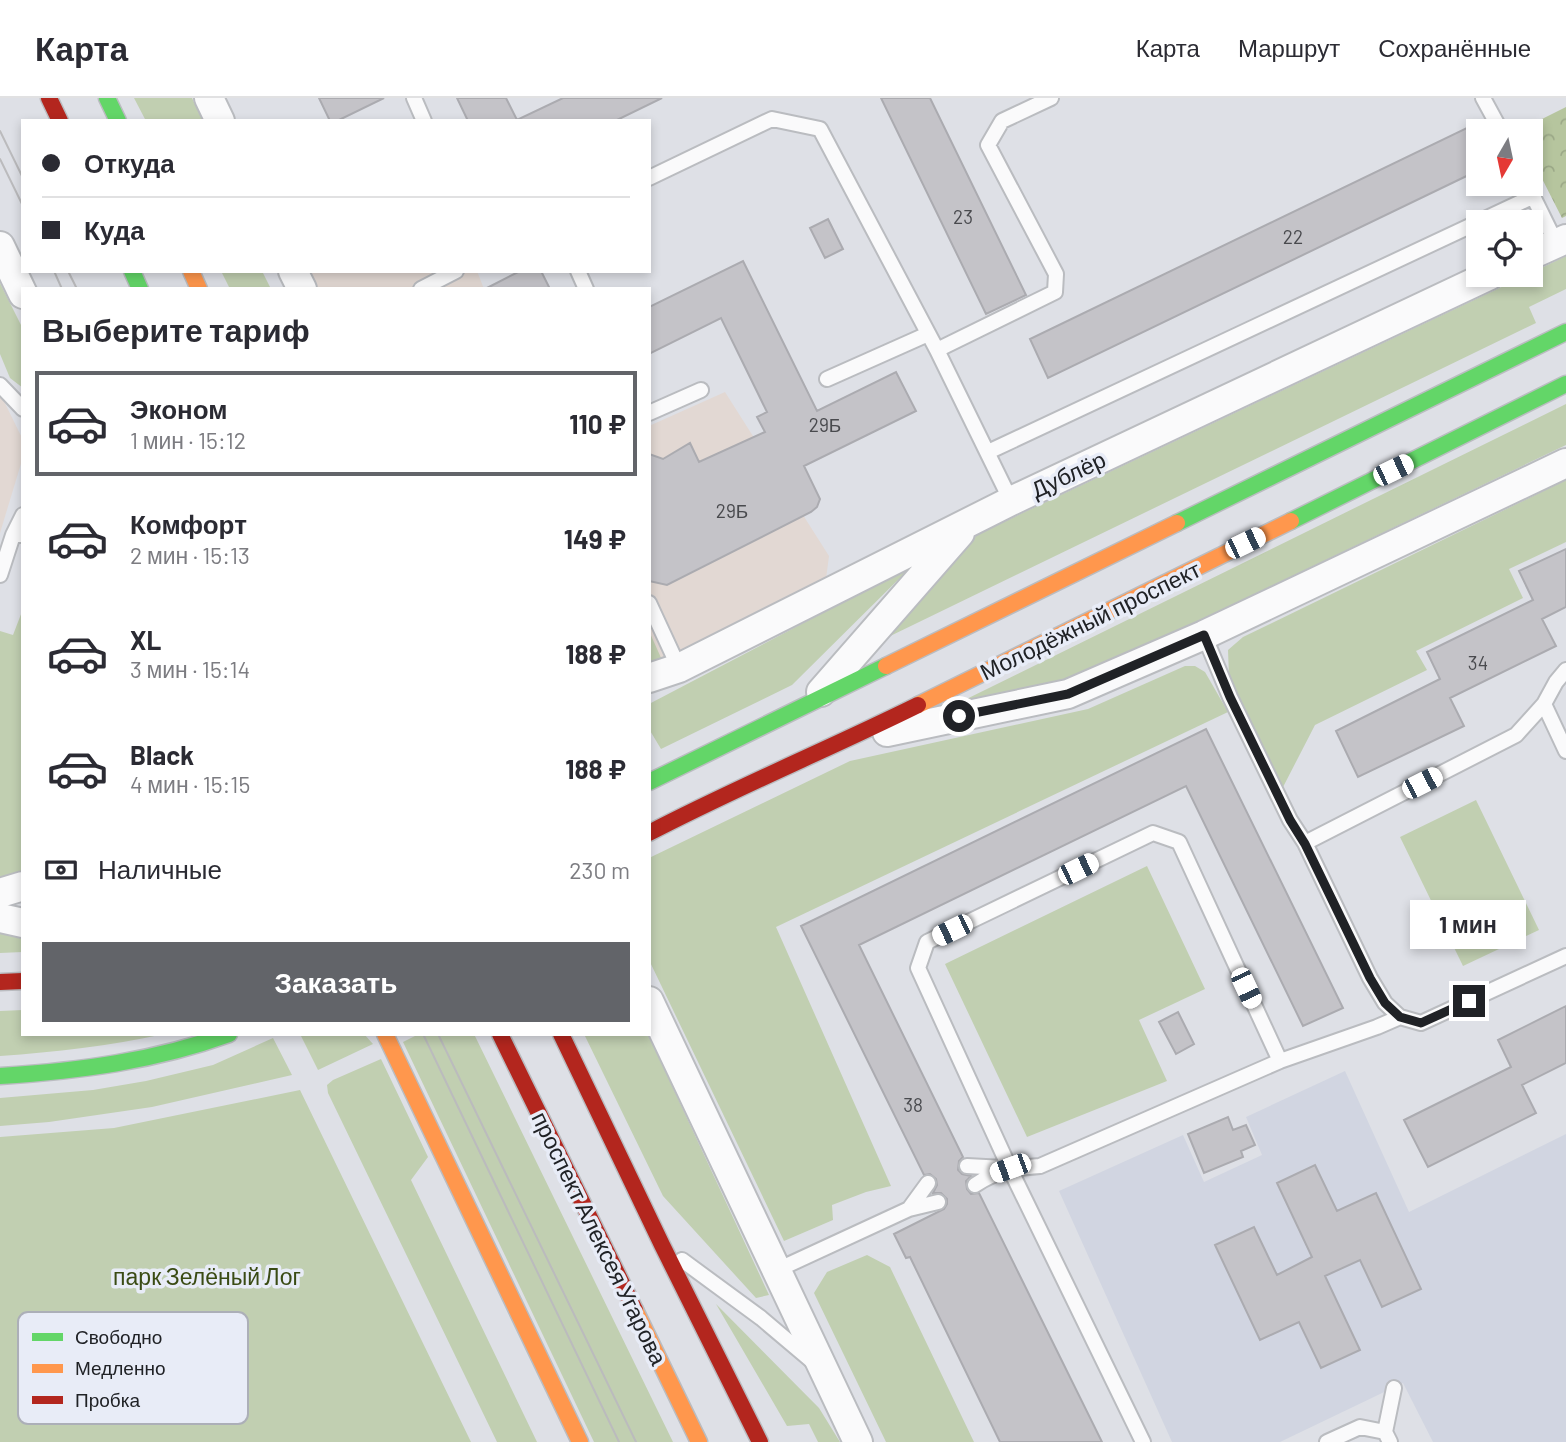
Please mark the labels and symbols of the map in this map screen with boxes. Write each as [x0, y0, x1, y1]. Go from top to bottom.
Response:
north arrow [1466, 119, 1544, 196]
house number: 23 [953, 205, 973, 228]
house number: 22 [1283, 225, 1303, 248]
house number: 29Б [809, 413, 841, 436]
street label: Дублёр [1026, 445, 1110, 503]
car [1370, 451, 1417, 489]
house number: 29Б [716, 499, 748, 522]
car [1222, 524, 1269, 562]
street label: Молодёжный проспект [975, 554, 1205, 686]
house number: 34 [1468, 651, 1488, 674]
route start [943, 700, 975, 732]
car [1399, 764, 1446, 802]
car [1055, 850, 1102, 888]
callout: 1 мин [1411, 900, 1527, 948]
car [929, 911, 976, 949]
car [1228, 965, 1265, 1011]
route end [1453, 985, 1485, 1017]
house number: 38 [903, 1093, 923, 1116]
street label: проспект Алексея Угарова [526, 1107, 674, 1369]
car [987, 1151, 1034, 1185]
park label: парк Зелёный Лог [113, 1262, 301, 1290]
legend [18, 1312, 248, 1424]
text: Свободно [75, 1325, 162, 1348]
text: Медленно [75, 1356, 165, 1379]
text: Пробка [75, 1388, 140, 1411]

